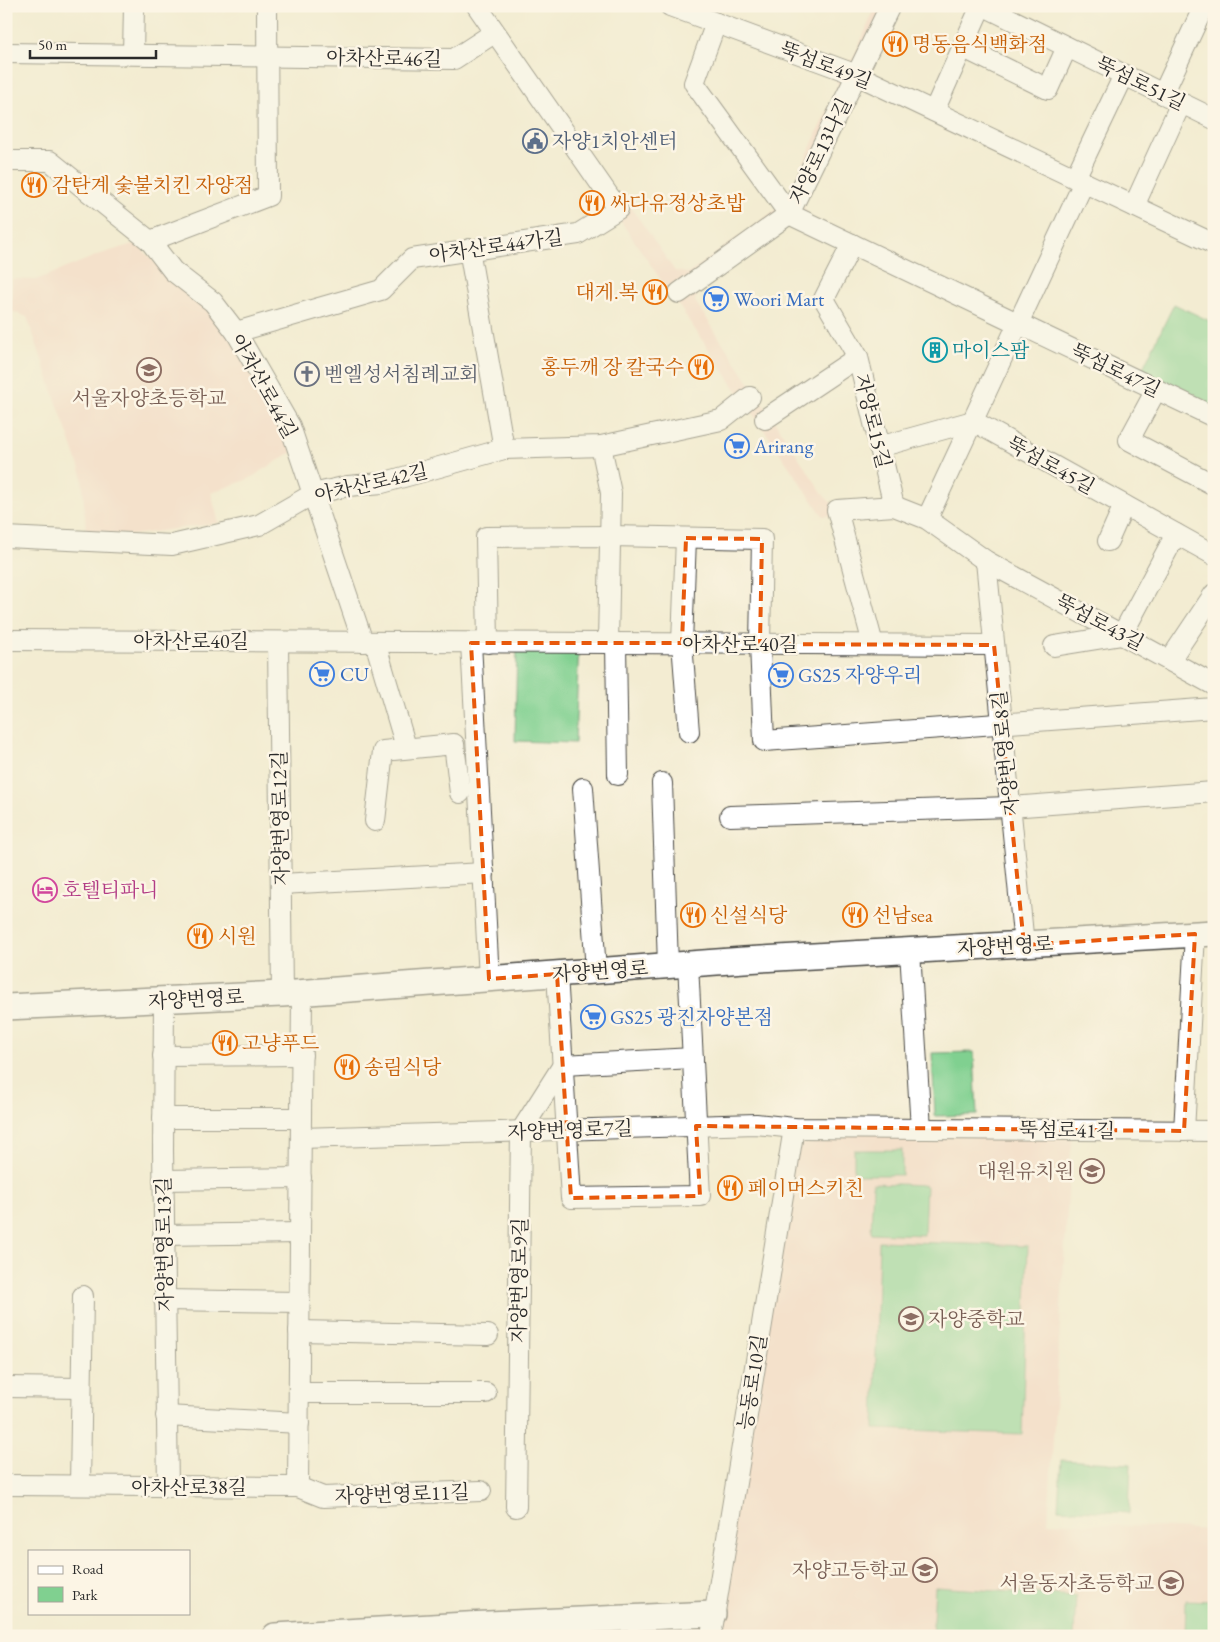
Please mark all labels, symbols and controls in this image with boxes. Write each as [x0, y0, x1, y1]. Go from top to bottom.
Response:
scale bar [30, 28, 156, 60]
restaurant icon: 명동음식백화점 [882, 31, 908, 57]
place label: 명동음식백화점 [912, 31, 1047, 57]
text: 50 m [38, 35, 67, 54]
street label: 뚝섬로49길 [776, 36, 876, 94]
street label: 아차산로46길 [326, 44, 442, 72]
street label: 뚝섬로51길 [1092, 50, 1190, 116]
street label: 자양로13나길 [783, 93, 857, 209]
public building icon: 자양1치안센터 [522, 128, 548, 154]
place label: 자양1치안센터 [552, 128, 678, 154]
restaurant icon: 감탄계 숯불치킨 자양점 [21, 172, 47, 198]
place label: 감탄계 숯불치킨 자양점 [52, 172, 253, 198]
restaurant icon: 싸다유정상초밥 [579, 190, 605, 216]
place label: 싸다유정상초밥 [610, 190, 746, 216]
street label: 아차산로44가길 [427, 224, 565, 268]
place label: 대게.복 [575, 279, 638, 305]
restaurant icon: 대게.복 [642, 279, 668, 305]
supermarket icon: Woori Mart [703, 286, 729, 312]
place label: Woori Mart [734, 286, 825, 312]
street label: 아차산로44길 [225, 329, 303, 443]
building icon: 마이스팜 [922, 337, 948, 363]
place label: 마이스팜 [952, 337, 1030, 363]
street label: 뚝섬로47길 [1067, 337, 1165, 403]
place label: 홍두깨 장 칼국수 [541, 354, 684, 380]
restaurant icon: 홍두깨 장 칼국수 [688, 354, 714, 380]
school or university icon: 서울자양초등학교 [136, 357, 162, 383]
church icon: 벧엘성서침례교회 [294, 361, 320, 387]
place label: 벧엘성서침례교회 [324, 361, 479, 387]
street label: 자양로15길 [849, 371, 897, 471]
place label: 서울자양초등학교 [72, 385, 227, 411]
street label: 뚝섬로45길 [1003, 430, 1099, 500]
supermarket icon: Arirang [724, 433, 750, 459]
place label: Arirang [753, 433, 814, 459]
street label: 아차산로42길 [312, 457, 430, 509]
street label: 뚝섬로43길 [1051, 588, 1149, 656]
street label: 아차산로40길 [133, 628, 249, 654]
street label: 아차산로40길 [682, 631, 798, 657]
supermarket icon: CU [309, 661, 335, 687]
place label: CU [340, 661, 369, 687]
supermarket icon: GS25 자양우리 [768, 662, 794, 688]
place label: GS25 자양우리 [798, 662, 922, 688]
street label: 자양번영로8길 [986, 689, 1024, 817]
street label: 자양번영로12길 [266, 750, 294, 886]
hotel icon: 호텔티파니 [32, 877, 58, 903]
place label: 호텔티파니 [62, 877, 159, 903]
restaurant icon: 신설식당 [680, 902, 706, 928]
place label: 신설식당 [710, 902, 788, 928]
restaurant icon: 선남sea [842, 902, 868, 928]
place label: 선남sea [872, 902, 933, 928]
restaurant icon: 시원 [187, 923, 213, 949]
place label: 시원 [218, 923, 257, 949]
street label: 자양번영로 [956, 930, 1054, 962]
street label: 자양번영로 [551, 955, 649, 987]
street label: 자양번영로 [147, 983, 245, 1015]
supermarket icon: GS25 광진자양본점 [580, 1004, 606, 1030]
place label: GS25 광진자양본점 [610, 1004, 773, 1030]
restaurant icon: 고냥푸드 [212, 1030, 238, 1056]
place label: 고냥푸드 [242, 1030, 319, 1056]
restaurant icon: 송림식당 [334, 1054, 360, 1080]
place label: 송림식당 [364, 1054, 442, 1080]
street label: 자양번영로7길 [507, 1115, 633, 1145]
street label: 뚝섬로41길 [1019, 1116, 1115, 1144]
place label: 대원유치원 [977, 1158, 1074, 1184]
school or university icon: 대원유치원 [1079, 1158, 1105, 1184]
restaurant icon: 페이머스키친 [717, 1175, 743, 1201]
place label: 페이머스키친 [748, 1175, 864, 1201]
street label: 자양번영로13길 [150, 1176, 178, 1312]
street label: 자양번영로9길 [505, 1217, 533, 1343]
school or university icon: 자양중학교 [898, 1306, 924, 1332]
place label: 자양중학교 [928, 1306, 1025, 1332]
street label: 능동로10길 [732, 1332, 772, 1432]
street label: 아차산로38길 [131, 1474, 247, 1500]
street label: 자양번영로11길 [334, 1479, 470, 1509]
legend [28, 1550, 190, 1614]
place label: 자양고등학교 [792, 1557, 909, 1583]
school or university icon: 자양고등학교 [912, 1557, 938, 1583]
text: Road [72, 1559, 104, 1578]
place label: 서울동자초등학교 [999, 1570, 1155, 1596]
school or university icon: 서울동자초등학교 [1158, 1570, 1184, 1596]
text: Park [72, 1585, 99, 1604]

